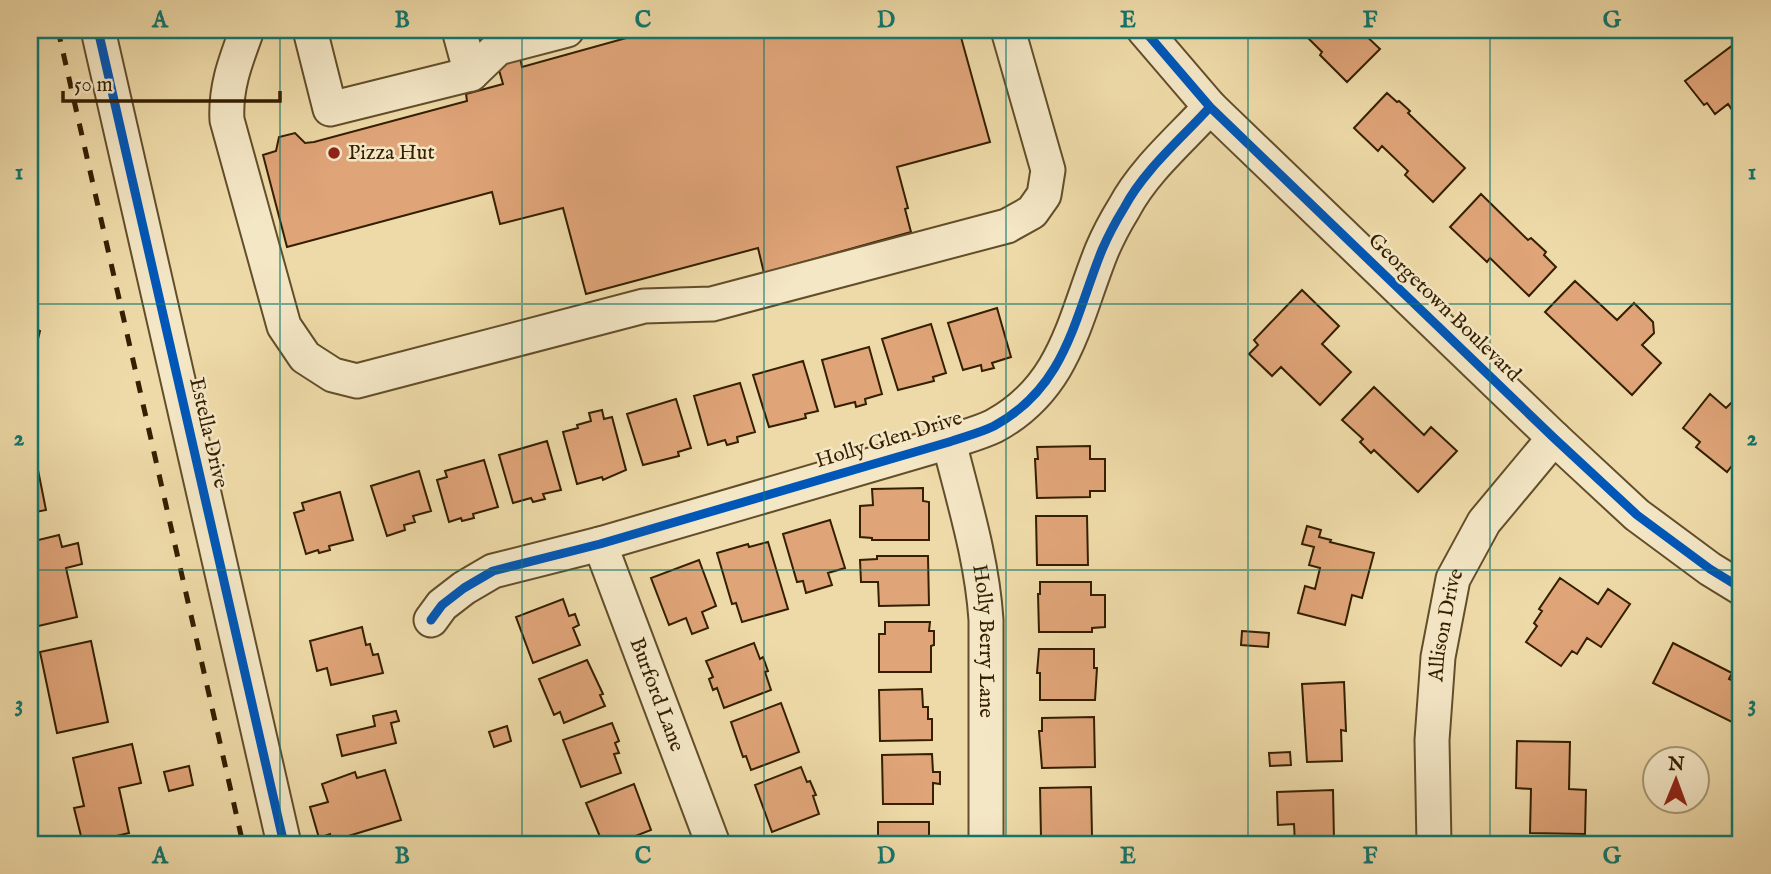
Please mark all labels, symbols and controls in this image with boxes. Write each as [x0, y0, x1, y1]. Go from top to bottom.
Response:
text: A [151, 6, 169, 35]
text: B [394, 6, 410, 35]
text: C [635, 6, 652, 35]
text: D [877, 6, 895, 35]
text: E [1120, 6, 1136, 35]
text: F [1363, 6, 1378, 35]
text: G [1603, 6, 1622, 35]
scale bar [63, 60, 280, 104]
text: 50 m [74, 72, 113, 99]
place label: Pizza Hut [348, 140, 435, 167]
marker: Pizza Hut [326, 145, 342, 161]
text: 1 [15, 158, 23, 187]
text: 1 [1748, 158, 1756, 187]
street label: Georgetown Boulevard [1362, 228, 1527, 389]
street label: Estella Drive [182, 375, 234, 491]
street label: Holly Glen Drive [812, 405, 966, 475]
text: 2 [14, 424, 25, 453]
text: 2 [1747, 424, 1758, 453]
street label: Holly Berry Lane [966, 562, 1000, 718]
street label: Allison Drive [1423, 563, 1470, 684]
street label: Burford Lane [623, 634, 691, 756]
text: 3 [15, 690, 23, 719]
text: 3 [1748, 690, 1756, 719]
north arrow [1642, 744, 1712, 814]
text: N [1667, 753, 1685, 777]
text: A [151, 842, 169, 871]
text: B [394, 842, 410, 871]
text: C [635, 842, 652, 871]
text: D [877, 842, 895, 871]
text: E [1120, 842, 1136, 871]
text: F [1363, 842, 1378, 871]
text: G [1603, 842, 1622, 871]

